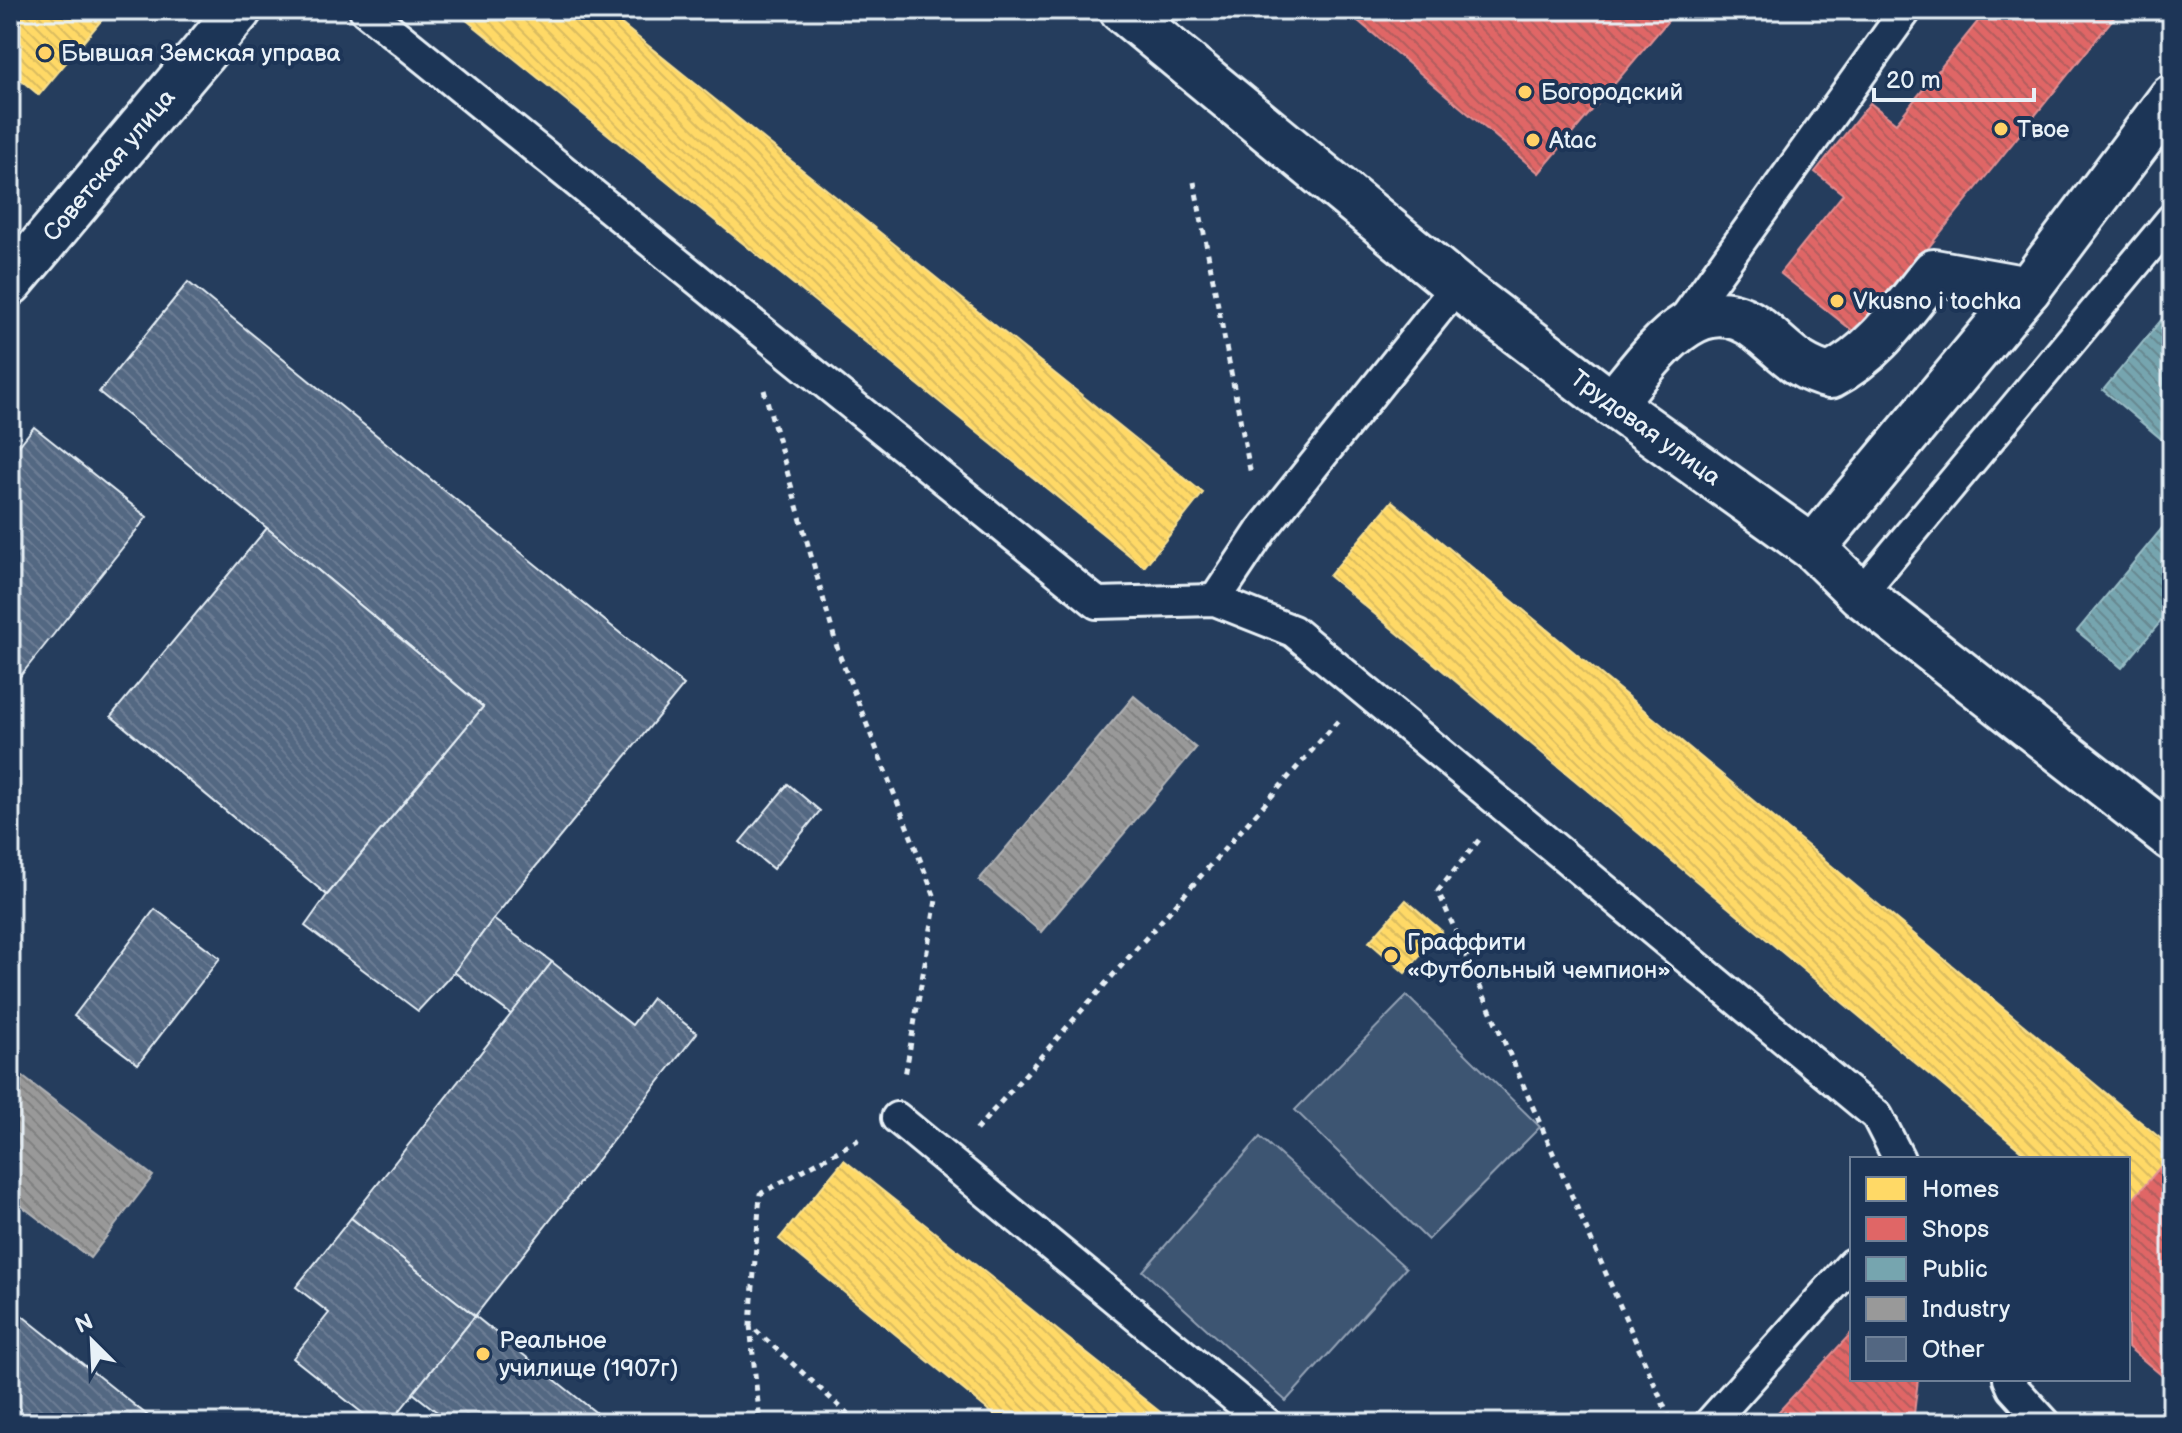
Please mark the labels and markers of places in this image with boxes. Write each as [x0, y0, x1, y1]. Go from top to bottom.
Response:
place label: Бывшая Земская управа [61, 39, 341, 68]
marker: Бывшая Земская управа [36, 44, 54, 62]
place label: Богородский [1541, 78, 1683, 107]
marker: Богородский [1516, 83, 1534, 101]
place label: Твое [2017, 115, 2069, 144]
marker: Твое [1992, 120, 2010, 138]
place label: Atac [1549, 126, 1597, 155]
marker: Atac [1524, 131, 1542, 149]
place label: Vkusno i tochka [1853, 287, 2022, 316]
marker: Vkusno i tochka [1828, 292, 1846, 310]
place label: Граффити «Футбольный чемпион» [1407, 928, 1671, 985]
marker: Граффити «Футбольный чемпион» [1382, 947, 1400, 965]
place label: Реальное училище (1907г) [499, 1326, 678, 1383]
marker: Реальное училище (1907г) [474, 1345, 492, 1363]

